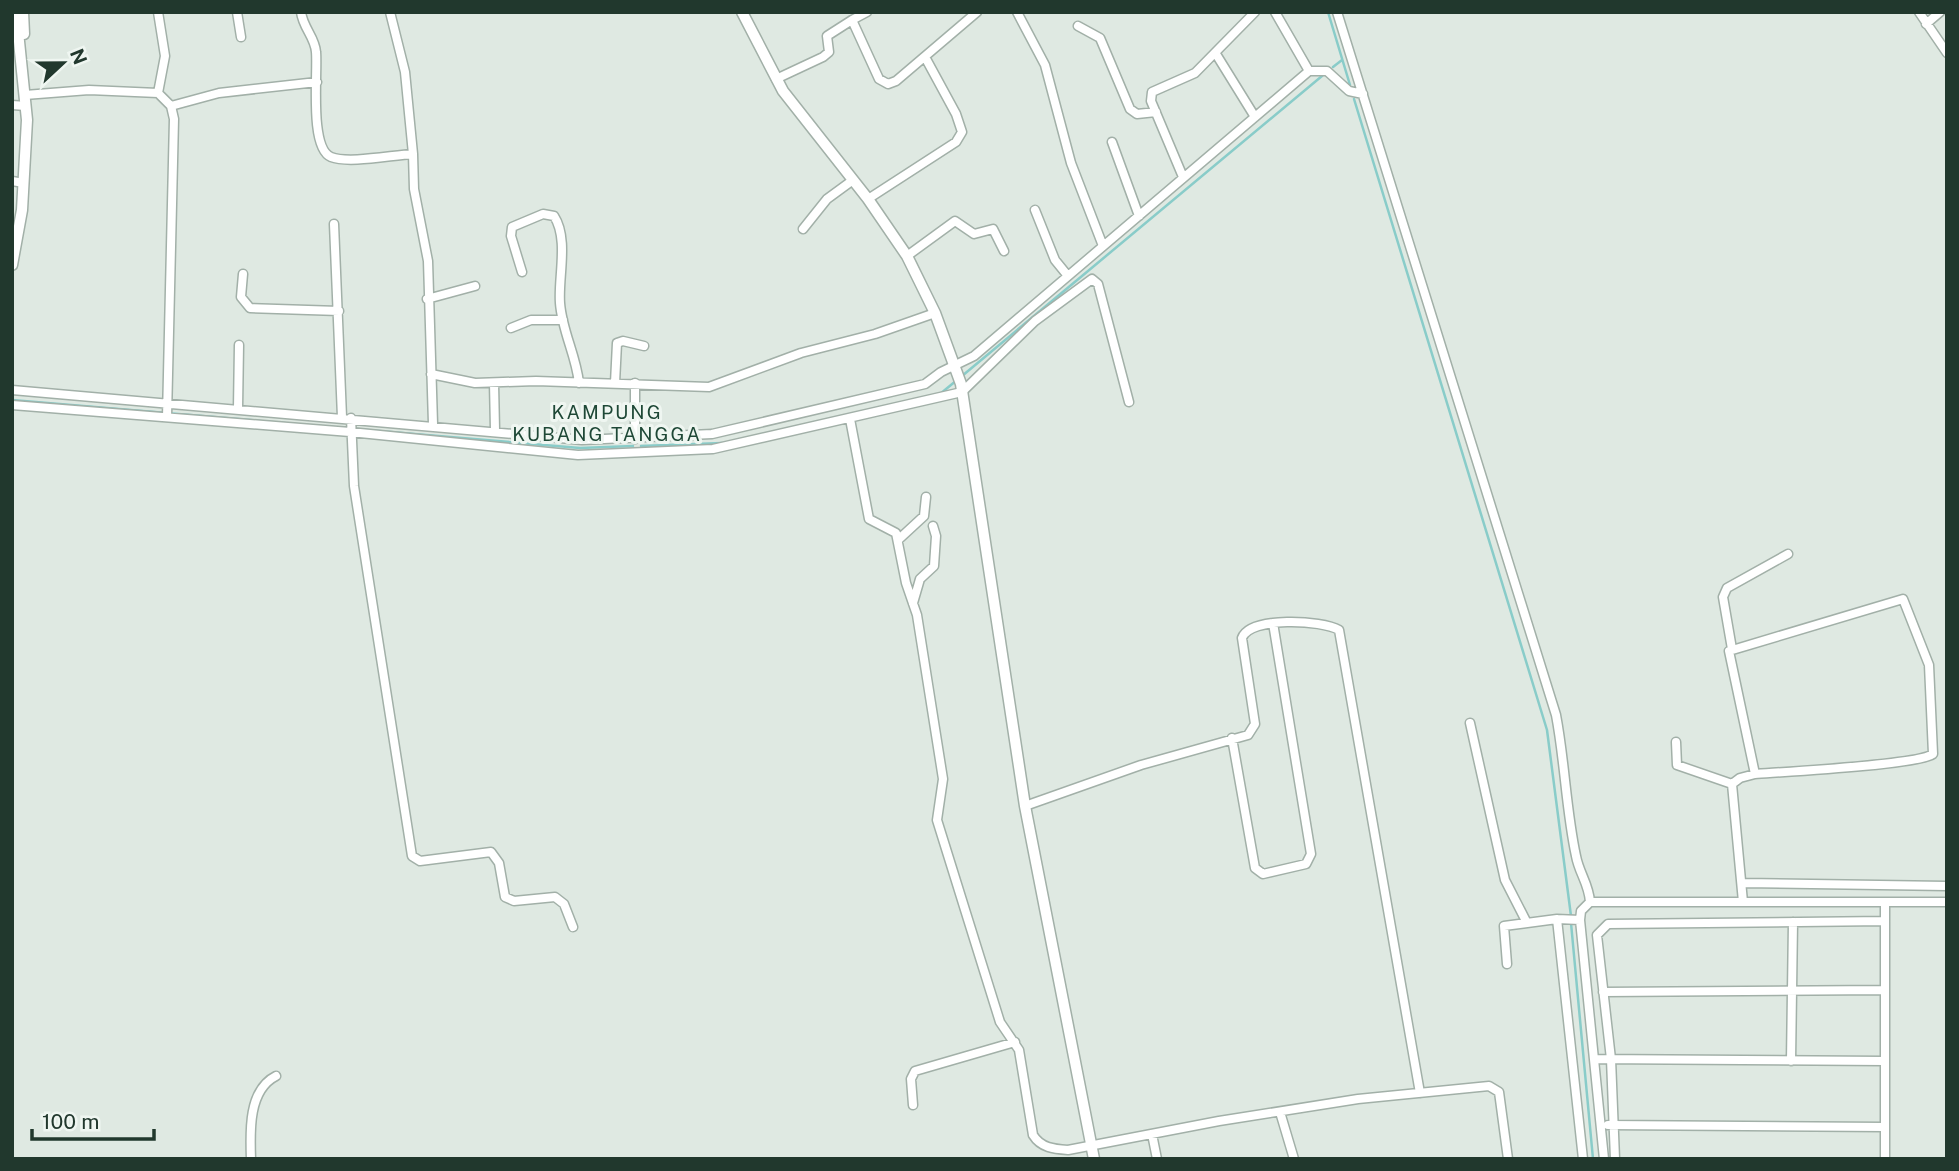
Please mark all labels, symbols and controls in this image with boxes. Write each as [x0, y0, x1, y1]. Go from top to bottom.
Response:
north arrow [28, 28, 98, 98]
text: N [66, 46, 92, 68]
district label: KAMPUNG KUBANG TANGGA [512, 401, 702, 445]
scale bar [32, 1098, 154, 1142]
text: 100 m [42, 1109, 99, 1134]

